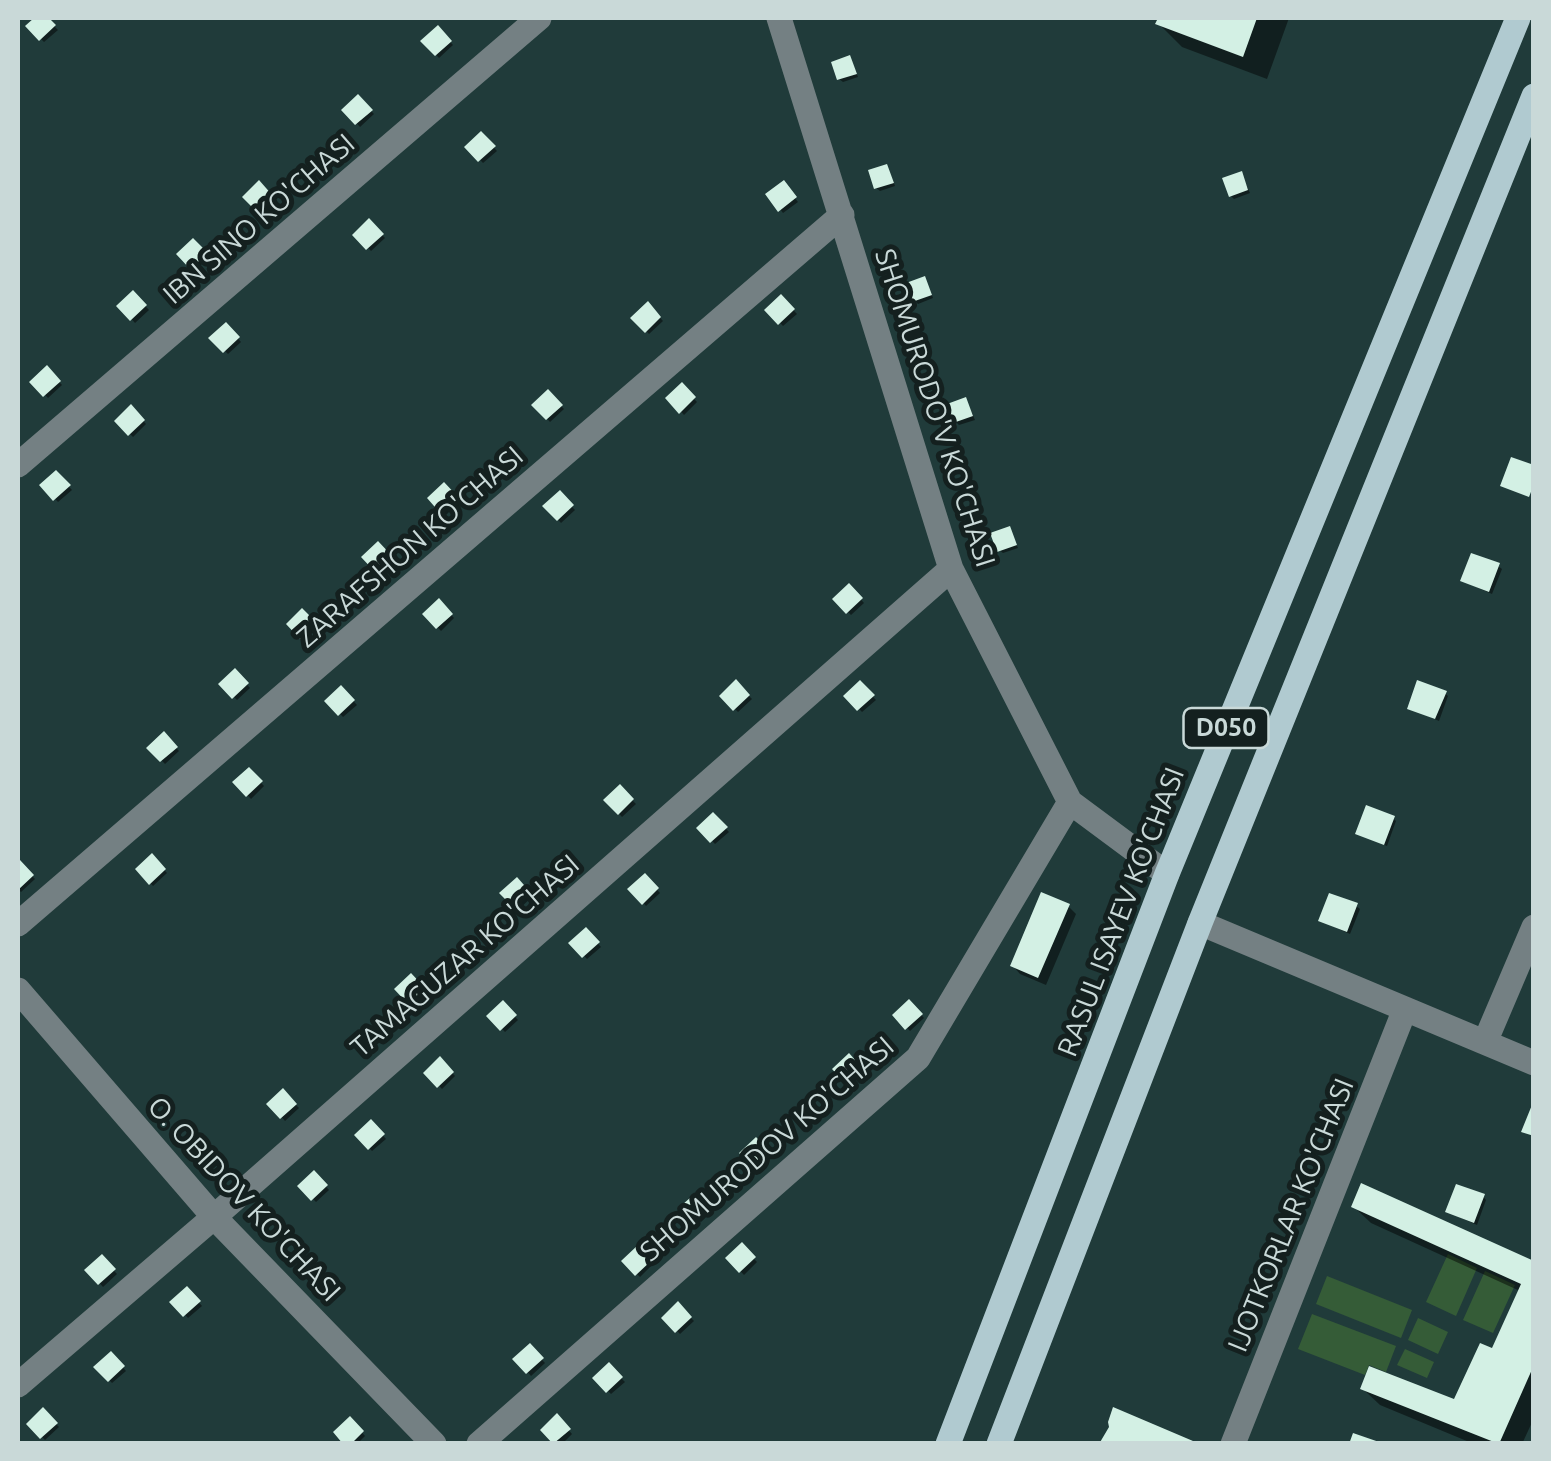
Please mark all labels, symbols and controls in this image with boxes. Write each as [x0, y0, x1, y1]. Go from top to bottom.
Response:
street label: IBN SINO KO'CHASI [156, 127, 362, 311]
street label: SHOMURODO'V KO'CHASI [868, 245, 1002, 571]
street label: ZARAFSHON KO'CHASI [290, 439, 530, 655]
road number: D050 [1184, 708, 1268, 748]
street label: RASUL ISAYEV KO'CHASI [1050, 763, 1192, 1061]
street label: TAMAGUZAR KO'CHASI [344, 848, 586, 1064]
street label: SHOMURODOV KO'CHASI [633, 1030, 901, 1268]
street label: IJOTKORLAR KO'CHASI [1221, 1074, 1361, 1356]
street label: O. OBIDOV KO'CHASI [140, 1090, 348, 1308]

